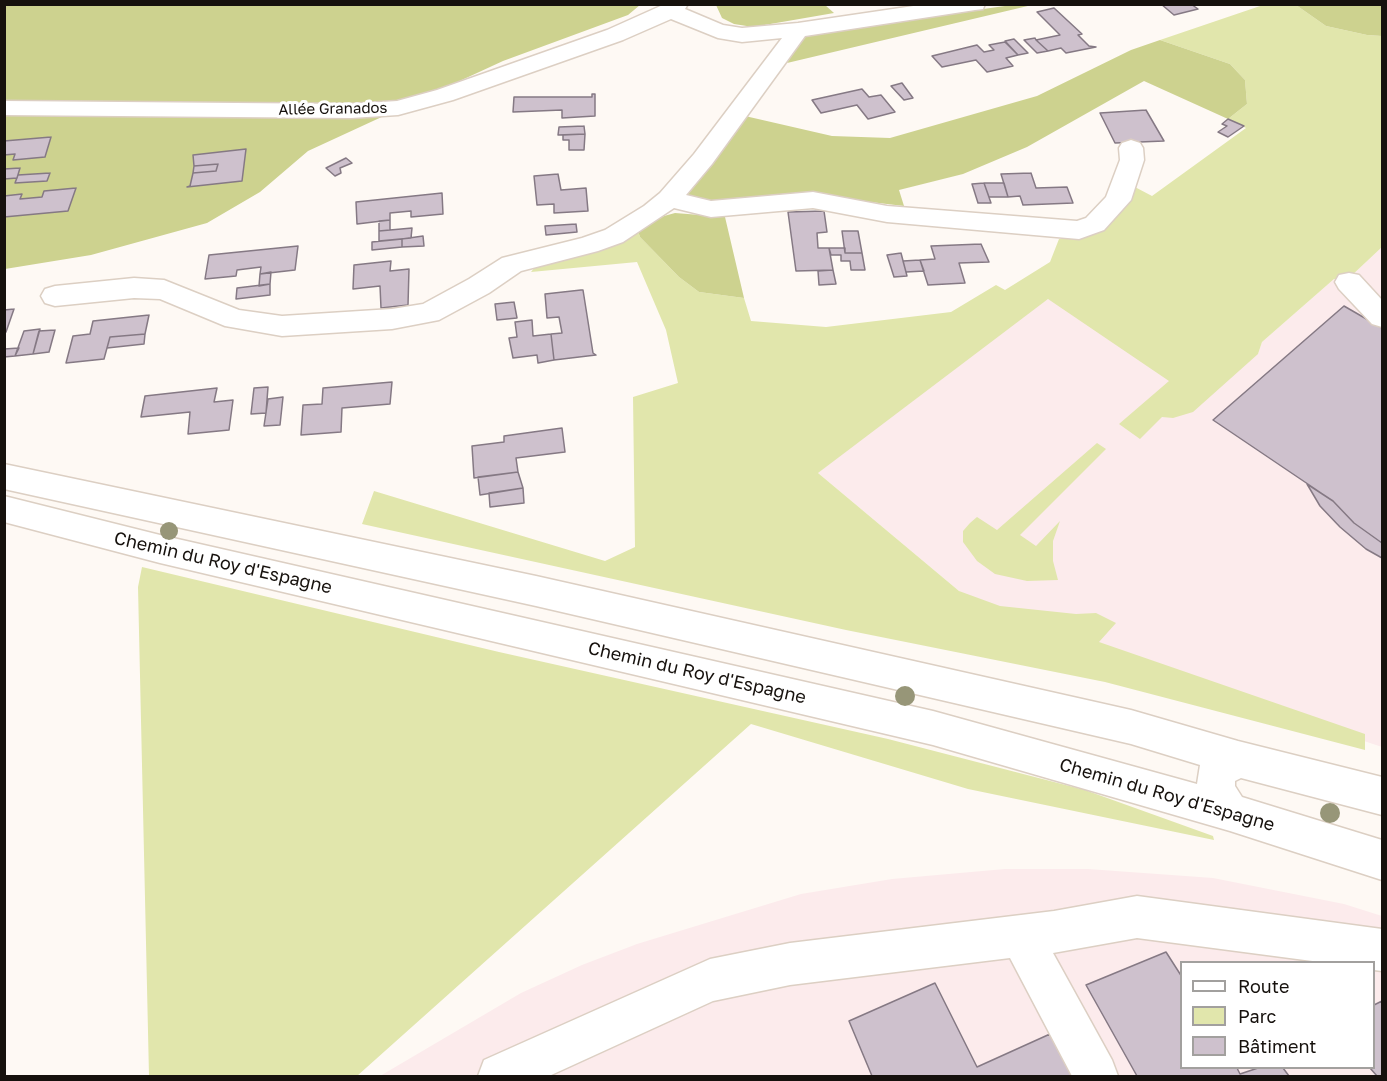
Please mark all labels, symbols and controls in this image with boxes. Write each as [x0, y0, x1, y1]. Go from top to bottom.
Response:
street label: Allée Granados [278, 99, 388, 119]
street label: Chemin du Roy d'Espagne [112, 527, 334, 599]
street label: Chemin du Roy d'Espagne [586, 637, 808, 709]
street label: Chemin du Roy d'Espagne [1057, 754, 1277, 836]
legend [1180, 961, 1375, 1069]
text: Route [1238, 975, 1289, 997]
text: Parc [1238, 1005, 1276, 1027]
text: Bâtiment [1238, 1035, 1317, 1057]

